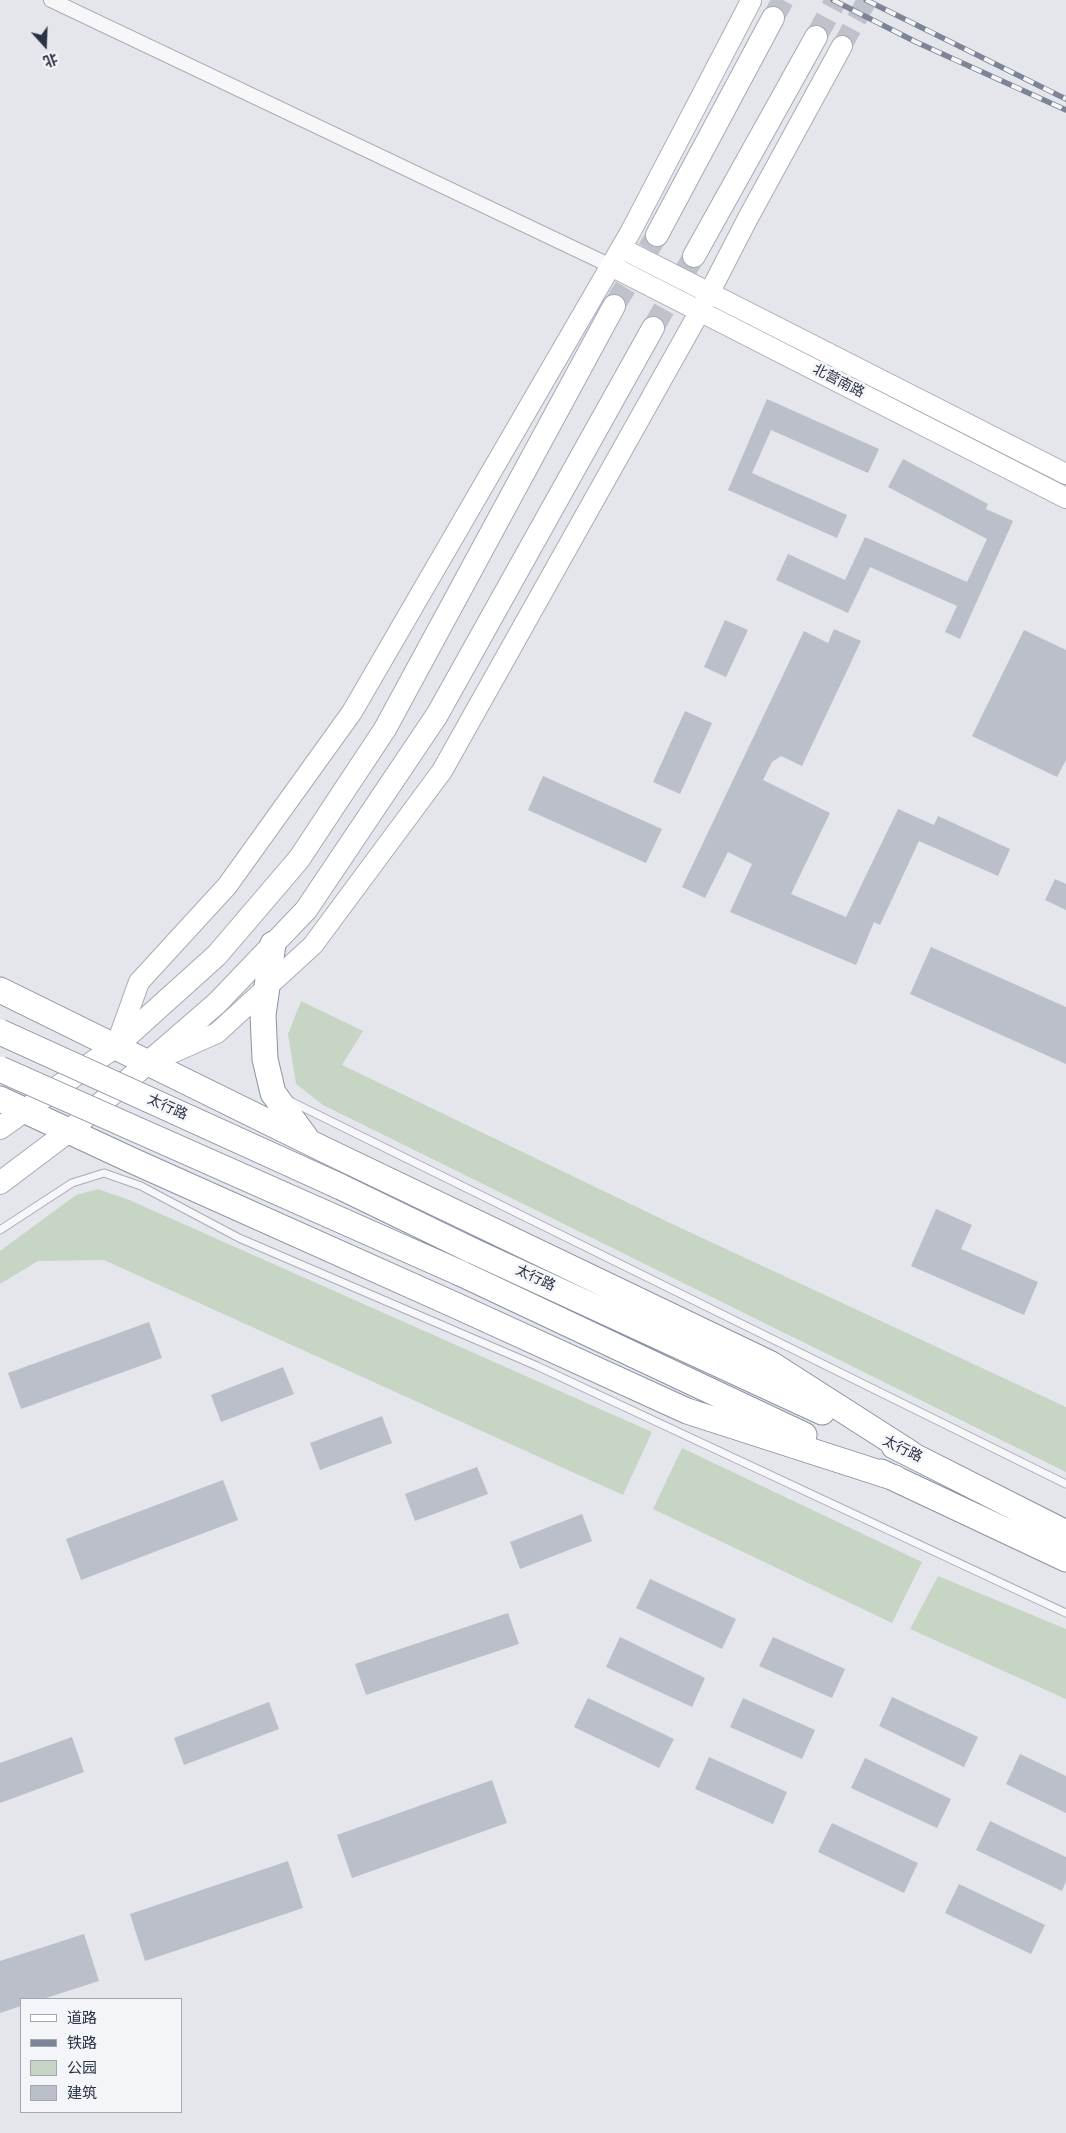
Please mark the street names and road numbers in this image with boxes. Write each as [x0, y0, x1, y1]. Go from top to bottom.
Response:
street label: 北营南路 [809, 362, 867, 402]
street label: 太行路 [144, 1092, 190, 1124]
street label: 太行路 [512, 1263, 558, 1295]
street label: 太行路 [879, 1433, 925, 1467]

